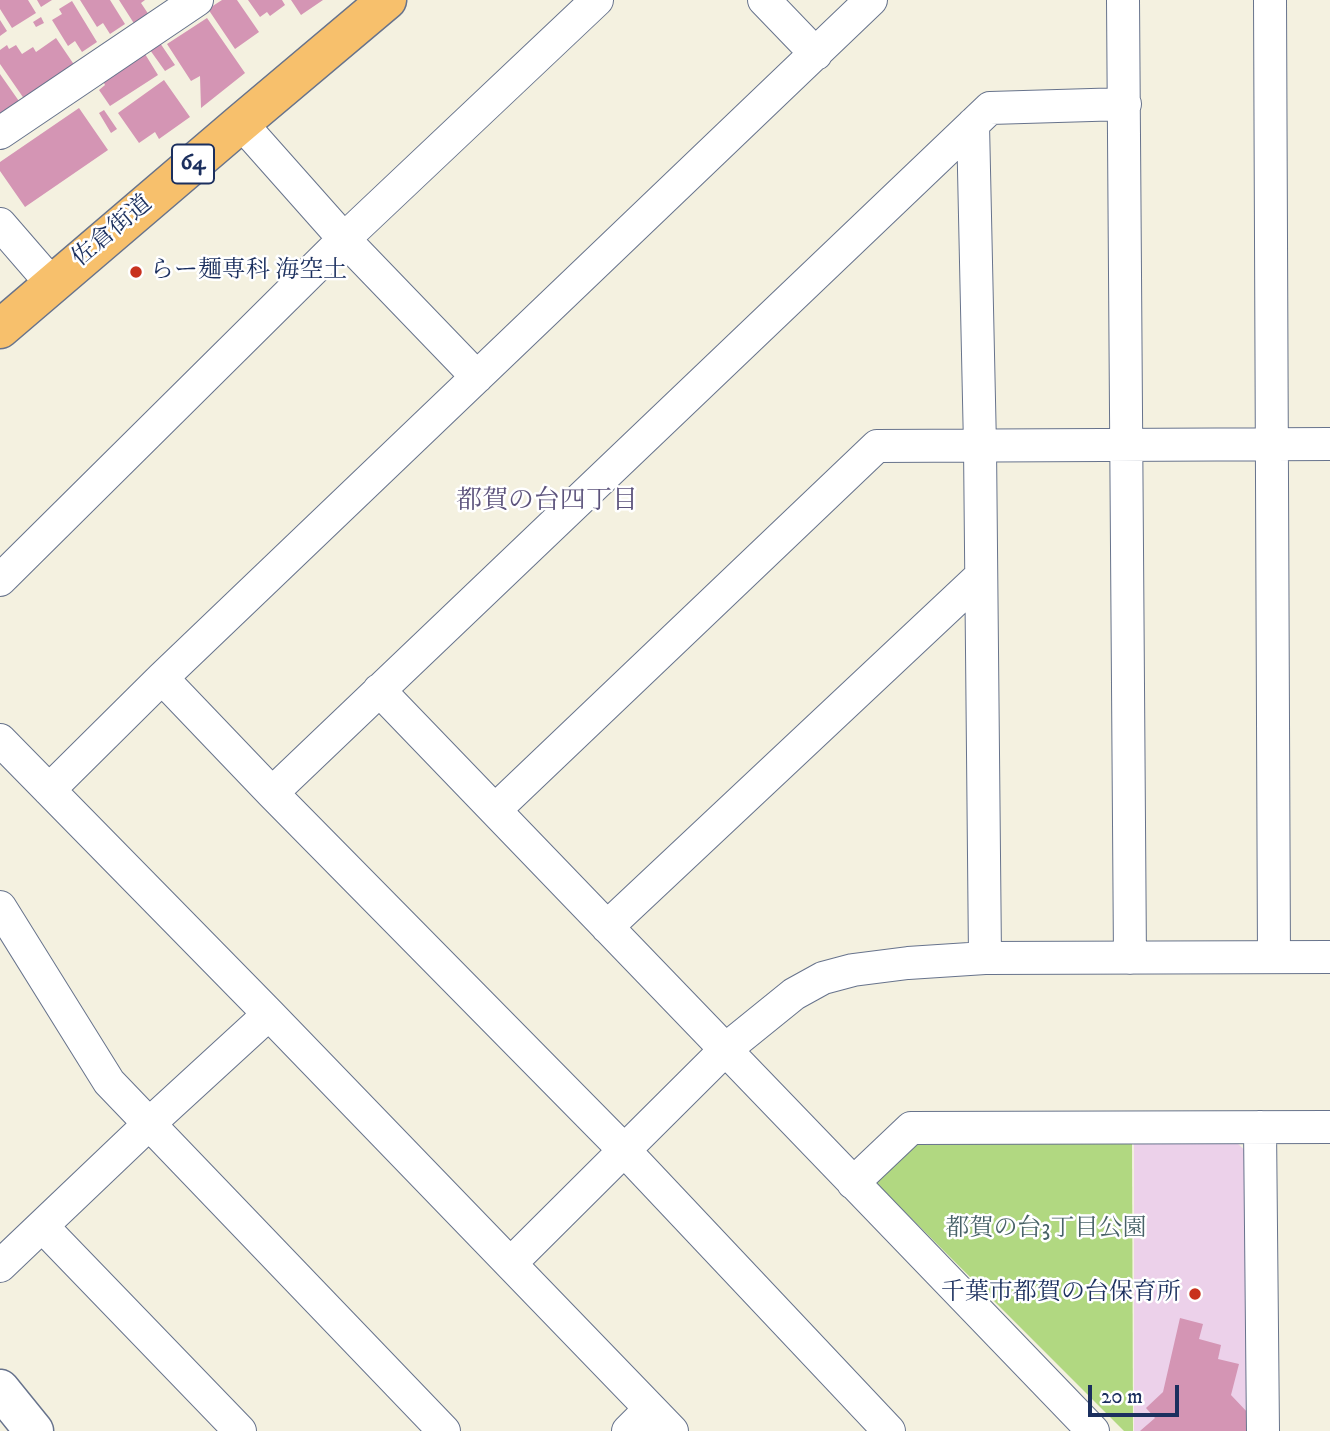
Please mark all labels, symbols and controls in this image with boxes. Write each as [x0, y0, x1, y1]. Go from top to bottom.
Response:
road number: 64 [172, 144, 214, 183]
street label: 佐倉街道 [67, 190, 159, 274]
place label: らー麺専科 海空土 [150, 258, 347, 286]
marker: らー麺専科 海空土 [128, 264, 144, 280]
district label: 都賀の台四丁目 [456, 487, 638, 519]
park label: 都賀の台3丁目公園 [946, 1216, 1146, 1244]
place label: 千葉市都賀の台保育所 [941, 1280, 1181, 1308]
marker: 千葉市都賀の台保育所 [1187, 1286, 1203, 1302]
scale bar [1092, 1372, 1183, 1416]
text: 20 m [1101, 1384, 1143, 1410]

